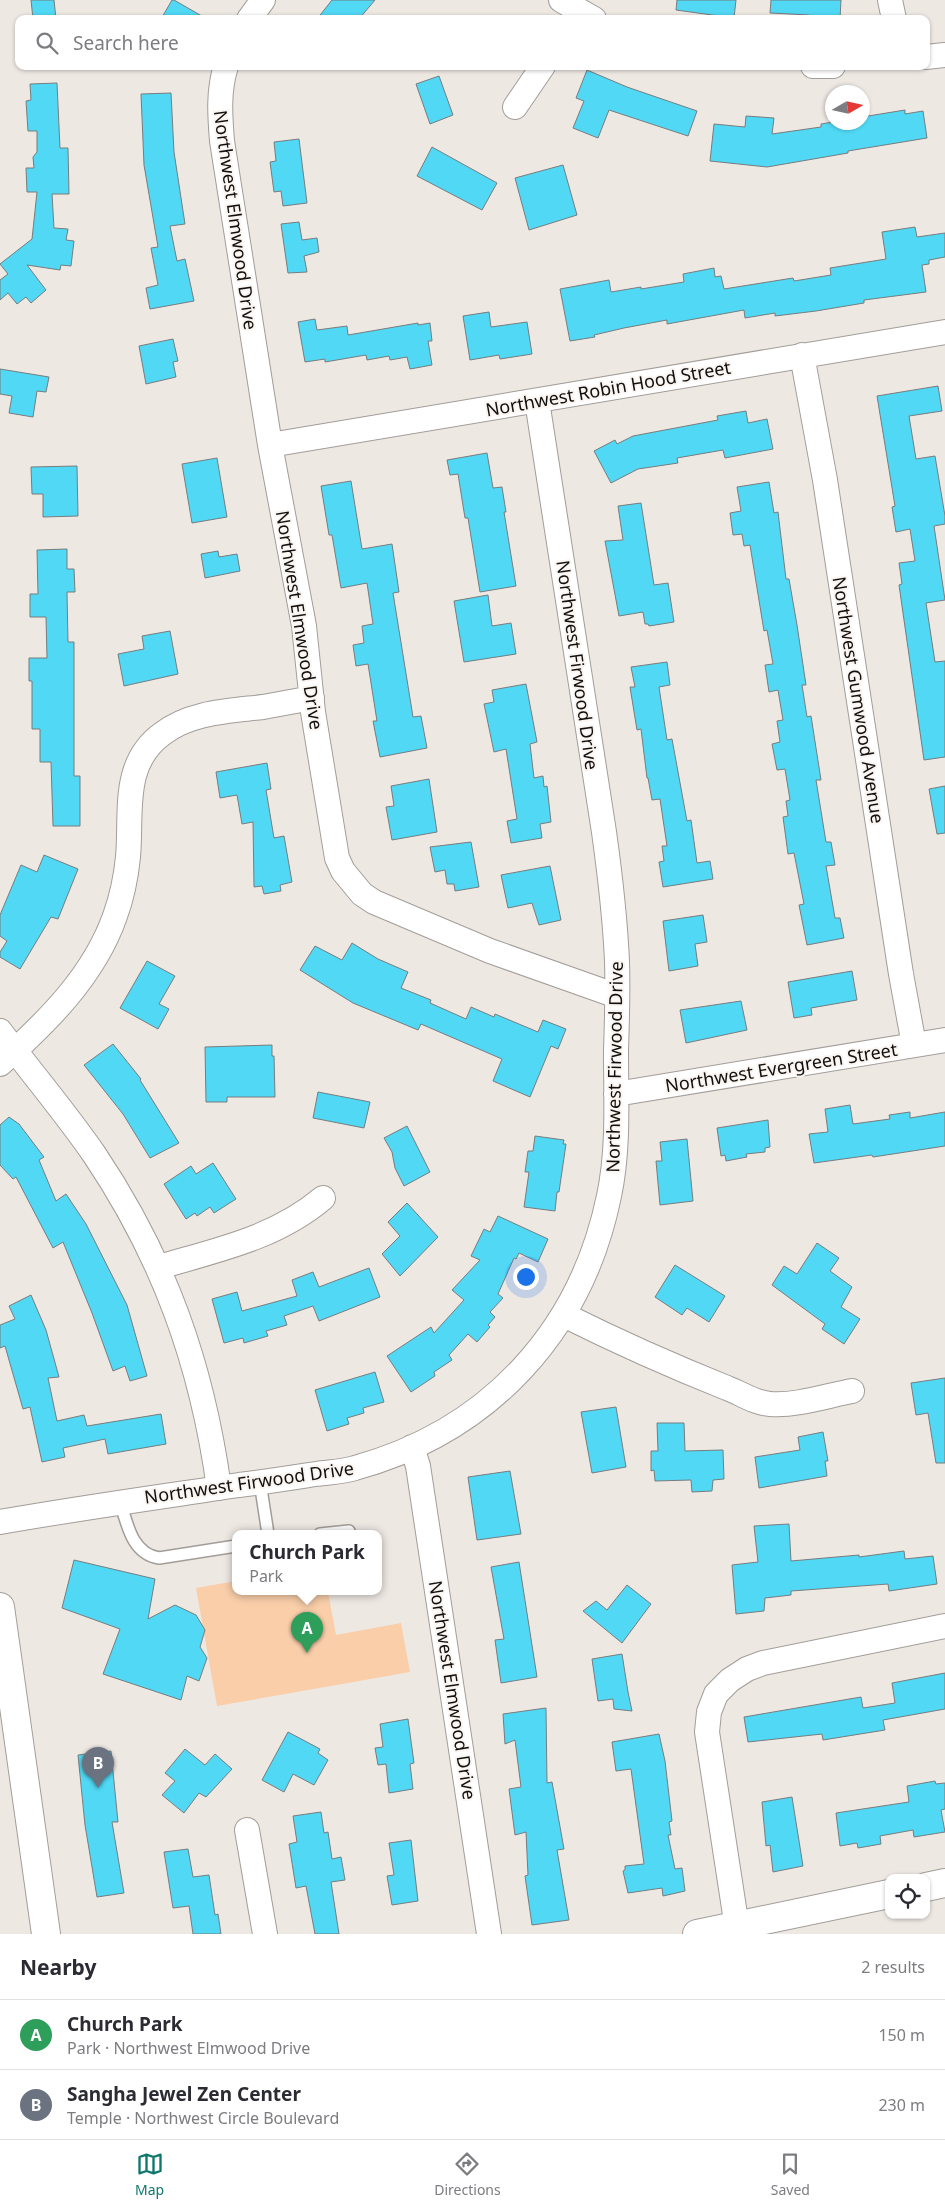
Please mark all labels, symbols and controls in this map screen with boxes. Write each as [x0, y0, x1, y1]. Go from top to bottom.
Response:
search box [15, 15, 930, 70]
icon: search [33, 29, 61, 57]
text: Search here [73, 30, 179, 56]
north arrow [825, 85, 870, 130]
street label: Northwest Elmwood Drive [209, 109, 263, 331]
street label: Northwest Robin Hood Street [484, 355, 733, 421]
street label: Northwest Elmwood Drive [271, 509, 329, 731]
street label: Northwest Firwood Drive [551, 559, 605, 771]
street label: Northwest Gumwood Avenue [828, 575, 890, 825]
street label: Northwest Firwood Drive [600, 961, 628, 1173]
street label: Northwest Evergreen Street [663, 1037, 899, 1097]
your location [513, 1264, 539, 1290]
street label: Northwest Firwood Drive [143, 1455, 355, 1509]
popup [232, 1530, 382, 1595]
text: Church Park [249, 1539, 365, 1565]
text: Park [249, 1565, 283, 1587]
street label: Northwest Elmwood Drive [424, 1579, 482, 1801]
pin: A [291, 1612, 323, 1653]
pin: B [82, 1747, 114, 1788]
map controls [885, 1874, 930, 1919]
button: locate [885, 1874, 930, 1919]
text: Nearby [20, 1953, 96, 1981]
text: 2 results [861, 1956, 925, 1978]
text: Church Park [67, 2011, 183, 2037]
text: A [30, 2024, 42, 2046]
text: 150 m [878, 2024, 925, 2046]
text: Park · Northwest Elmwood Drive [67, 2037, 310, 2059]
text: Sangha Jewel Zen Center [67, 2081, 301, 2107]
text: B [31, 2094, 41, 2116]
text: 230 m [878, 2094, 925, 2116]
text: Temple · Northwest Circle Boulevard [67, 2107, 339, 2129]
tab: Map [135, 2150, 164, 2199]
tab: Directions [434, 2150, 501, 2199]
tab: Saved [771, 2150, 810, 2199]

